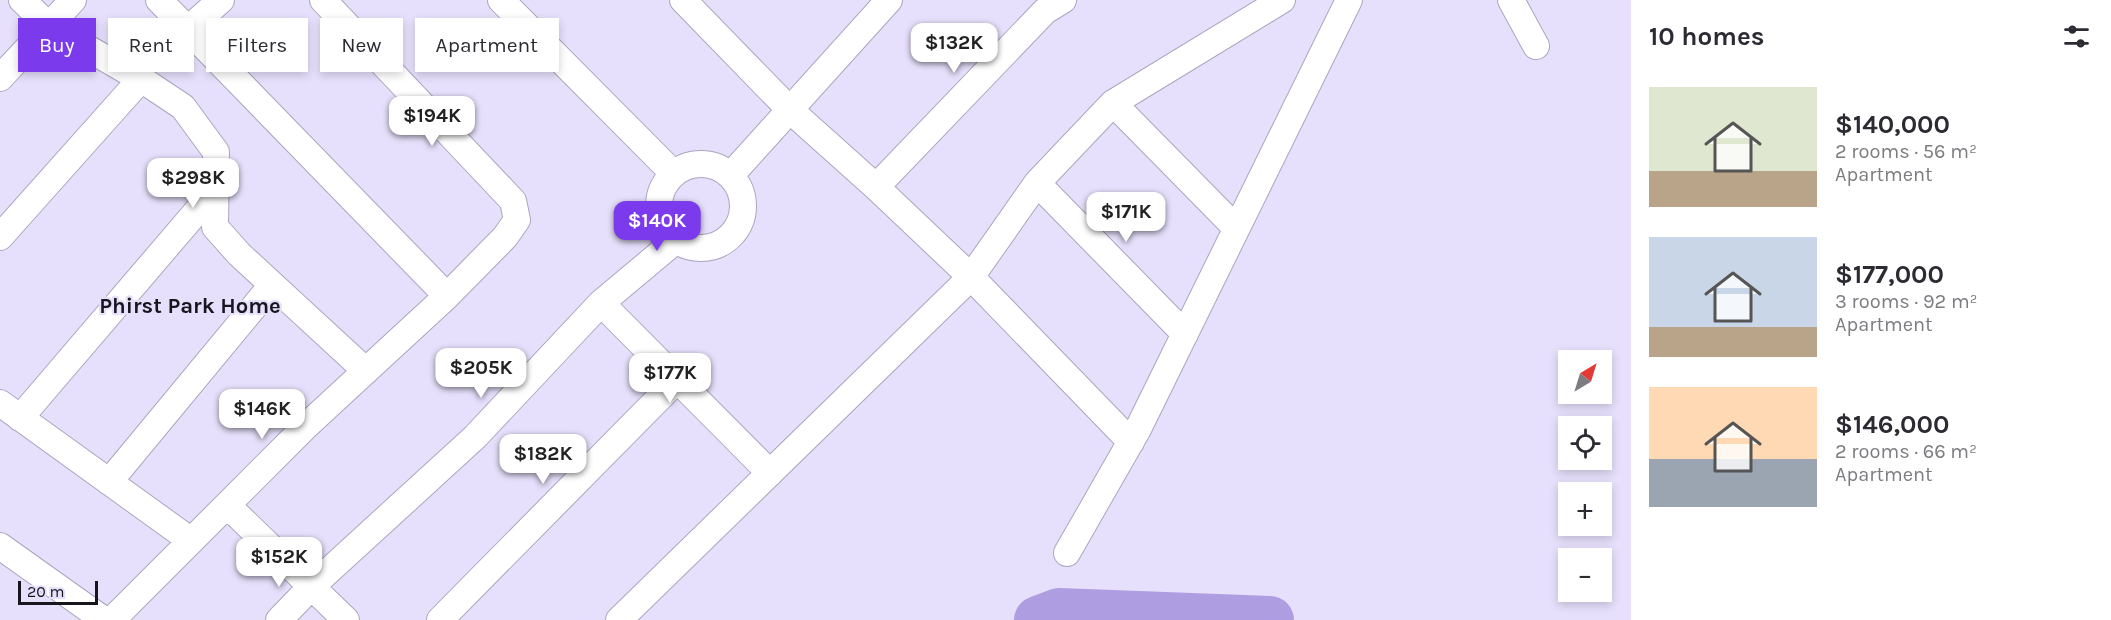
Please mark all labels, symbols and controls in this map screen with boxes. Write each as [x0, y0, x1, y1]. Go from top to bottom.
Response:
chip: Buy [18, 18, 96, 72]
chip: Rent [108, 18, 194, 72]
chip: Filters [206, 18, 308, 72]
chip: New [320, 18, 403, 72]
chip: Apartment [415, 18, 559, 72]
icon: filters [2060, 20, 2093, 53]
text: 10 homes [1649, 21, 1764, 52]
pin: $132K [912, 23, 996, 74]
text: $132K [925, 31, 983, 54]
pin: $194K [390, 96, 474, 147]
text: $194K [403, 104, 461, 127]
text: $140,000 [1835, 109, 1950, 140]
icon: home [1697, 111, 1769, 183]
text: 2 rooms · 56 m² [1835, 140, 1977, 163]
pin: $298K [151, 158, 235, 209]
text: Apartment [1835, 163, 1933, 186]
text: $298K [161, 166, 225, 189]
pin: $171K [1084, 192, 1168, 243]
text: $171K [1100, 200, 1152, 223]
pin: $140K [615, 201, 699, 252]
text: $140K [628, 209, 686, 232]
text: $177,000 [1835, 259, 1944, 290]
icon: home [1697, 261, 1769, 333]
text: 3 rooms · 92 m² [1835, 290, 1978, 313]
district label: Phirst Park Home [99, 293, 281, 319]
text: Apartment [1835, 313, 1933, 336]
pin: $205K [439, 348, 523, 399]
north arrow [1558, 350, 1612, 404]
map controls [1558, 350, 1612, 602]
pin: $177K [628, 353, 712, 404]
text: $205K [449, 356, 513, 379]
text: $177K [643, 361, 697, 384]
pin: $146K [220, 389, 304, 440]
text: $146K [233, 397, 291, 420]
text: $146,000 [1835, 409, 1949, 440]
icon: home [1697, 411, 1769, 483]
button: locate [1558, 416, 1612, 470]
pin: $182K [501, 434, 585, 485]
text: 2 rooms · 66 m² [1835, 440, 1977, 463]
text: $182K [513, 442, 573, 465]
text: Apartment [1835, 463, 1933, 486]
button: + [1558, 482, 1612, 536]
pin: $152K [237, 537, 321, 588]
text: $152K [250, 545, 308, 568]
button: − [1558, 548, 1612, 602]
scale bar [18, 578, 98, 606]
text: 20 m [27, 582, 65, 601]

